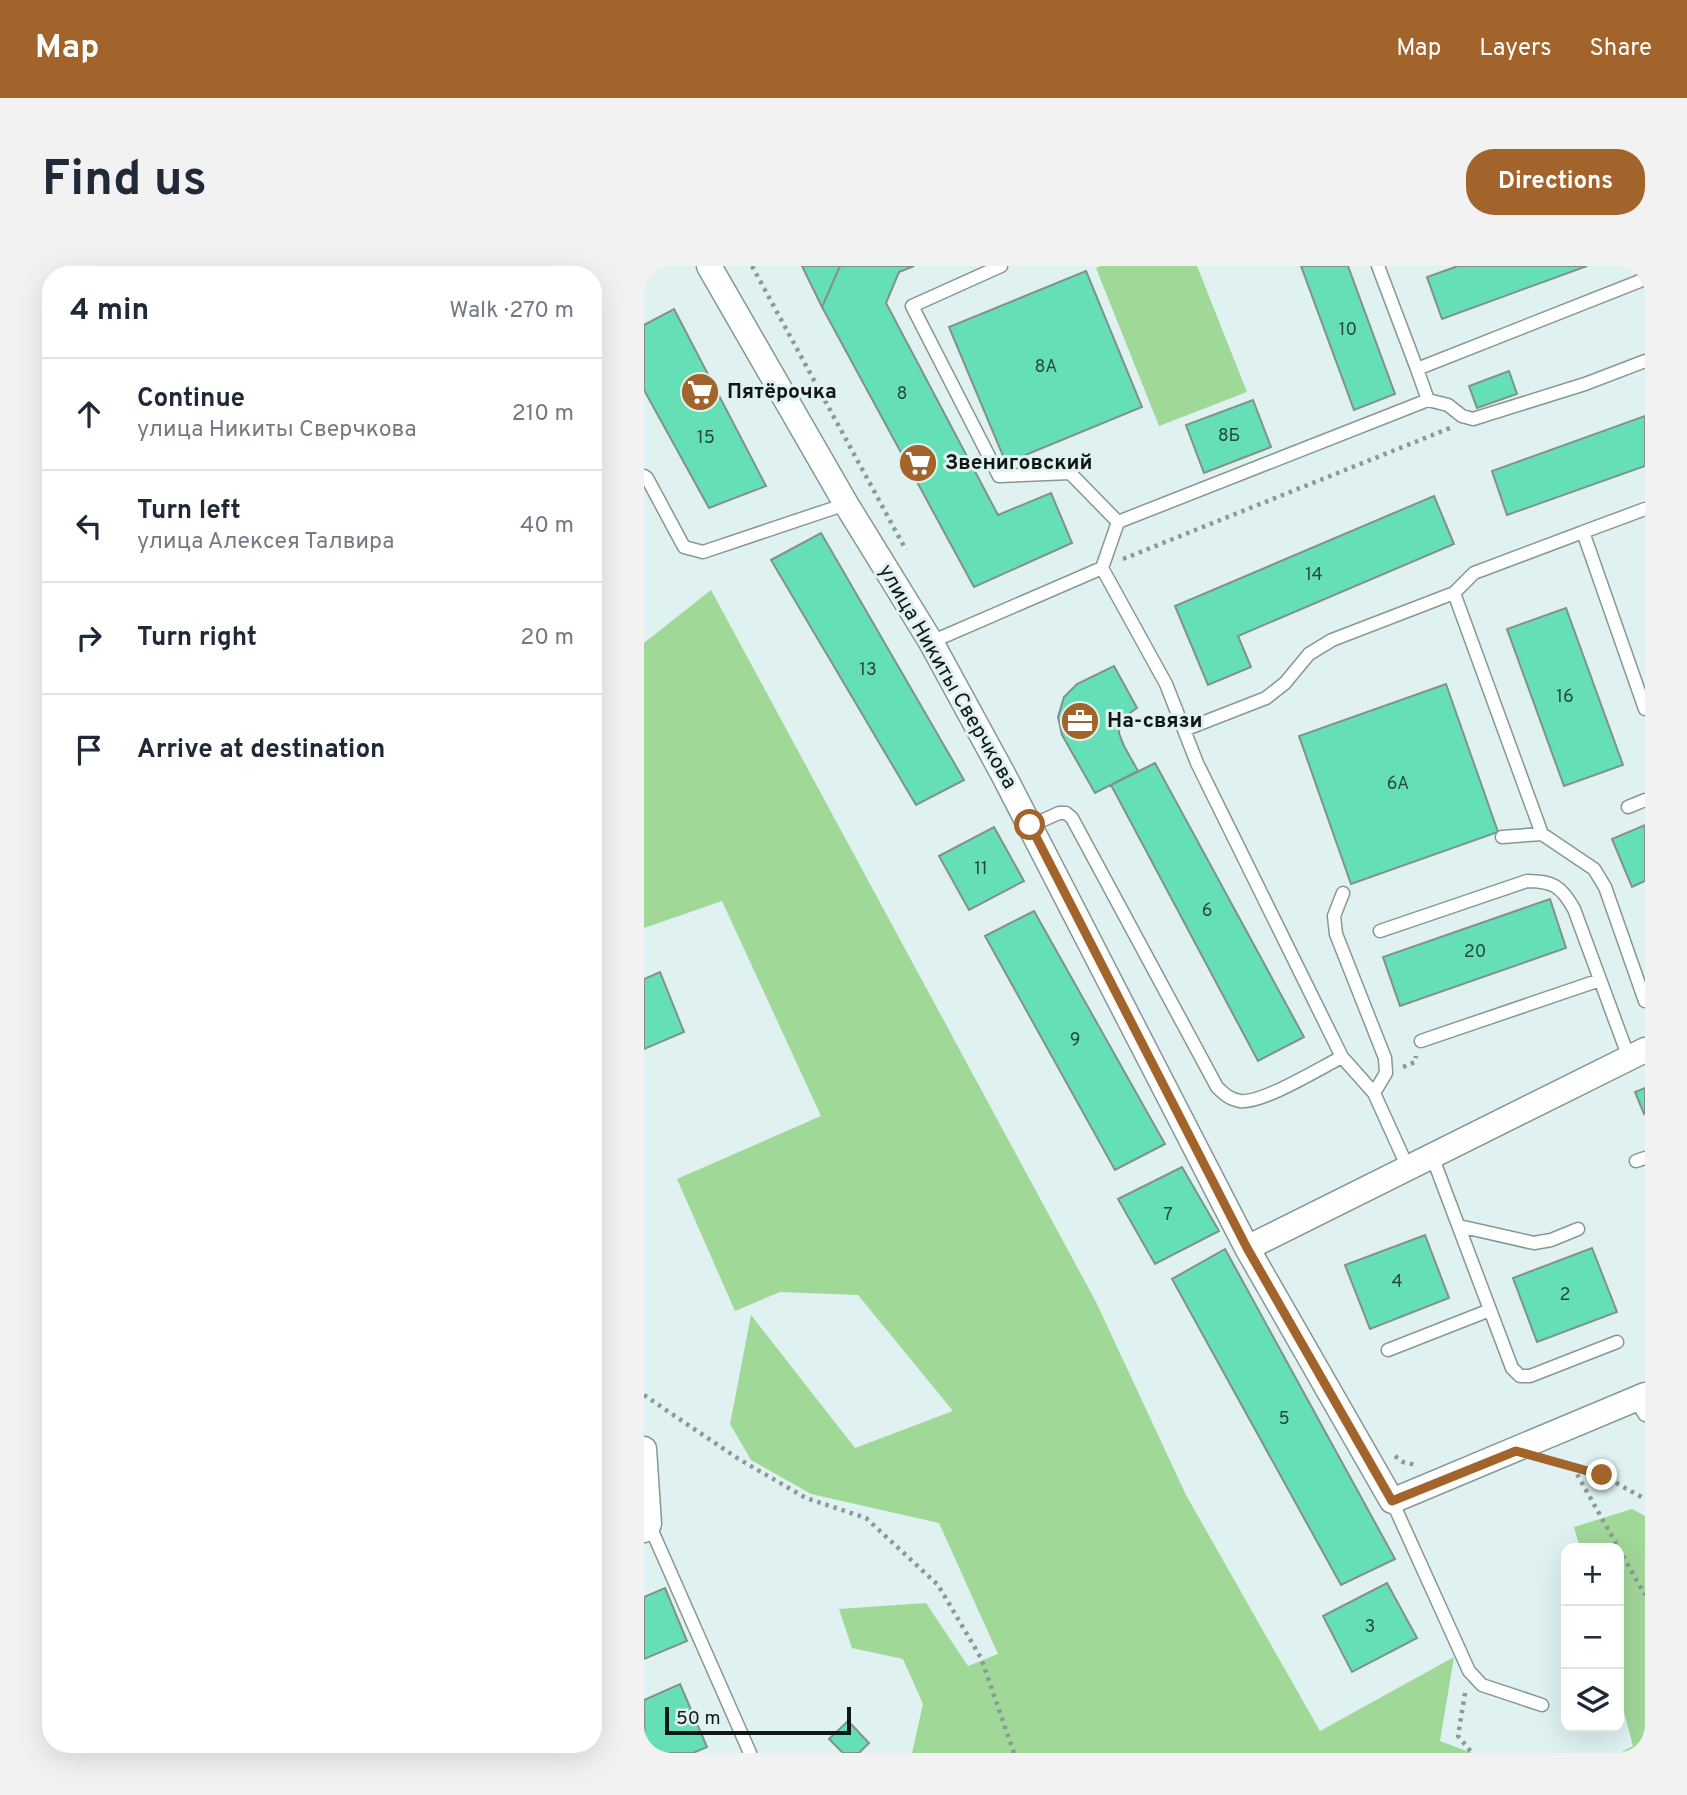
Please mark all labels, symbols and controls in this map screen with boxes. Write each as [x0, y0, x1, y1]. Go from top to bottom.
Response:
text: Map [35, 28, 99, 70]
text: Map [1396, 34, 1441, 64]
text: Layers [1479, 34, 1551, 64]
text: Share [1589, 34, 1652, 64]
button: Directions [1466, 149, 1645, 215]
text: Find us [42, 151, 207, 213]
text: 4 min [70, 293, 149, 330]
text: Walk · 270 m [449, 297, 574, 326]
house number: 10 [1339, 319, 1357, 342]
house number: 8А [1034, 356, 1058, 379]
supermarket icon: Пятёрочка [679, 371, 721, 413]
place label: Пятёрочка [727, 379, 837, 406]
text: Continue [137, 383, 245, 416]
house number: 8 [897, 383, 908, 406]
icon: ahead [70, 395, 108, 433]
text: 210 m [512, 400, 574, 429]
text: улица Никиты Сверчкова [137, 416, 417, 445]
house number: 8Б [1218, 425, 1240, 448]
house number: 15 [697, 427, 715, 450]
supermarket icon: Звениговский [897, 442, 939, 484]
place label: Звениговский [945, 450, 1093, 477]
text: Turn left [137, 495, 241, 528]
icon: left [70, 507, 108, 545]
text: 40 m [520, 512, 574, 541]
text: улица Алексея Талвира [137, 528, 394, 557]
street label: улица Никиты Сверчкова [871, 560, 1023, 794]
house number: 14 [1305, 564, 1323, 587]
icon: right [70, 619, 108, 657]
text: Turn right [137, 622, 257, 655]
text: 20 m [520, 624, 574, 653]
house number: 13 [859, 659, 877, 682]
house number: 16 [1556, 686, 1574, 709]
office icon: На-связи [1059, 700, 1101, 742]
place label: На-связи [1107, 708, 1203, 735]
icon: arrive [70, 731, 108, 769]
text: Arrive at destination [137, 734, 385, 767]
house number: 6А [1387, 773, 1409, 796]
route start [1014, 809, 1045, 840]
house number: 11 [974, 858, 988, 881]
house number: 6 [1202, 900, 1212, 923]
house number: 20 [1464, 941, 1486, 964]
house number: 9 [1070, 1029, 1080, 1052]
house number: 7 [1163, 1204, 1173, 1227]
house number: 4 [1391, 1271, 1403, 1294]
house number: 2 [1559, 1284, 1571, 1307]
house number: 5 [1278, 1408, 1290, 1431]
route end [1586, 1459, 1617, 1490]
map controls [1561, 1543, 1624, 1732]
button: + [1561, 1543, 1624, 1606]
button: − [1561, 1606, 1624, 1669]
house number: 3 [1365, 1616, 1375, 1639]
button: layers [1561, 1669, 1624, 1732]
scale bar [665, 1704, 850, 1736]
text: 50 m [676, 1707, 721, 1731]

